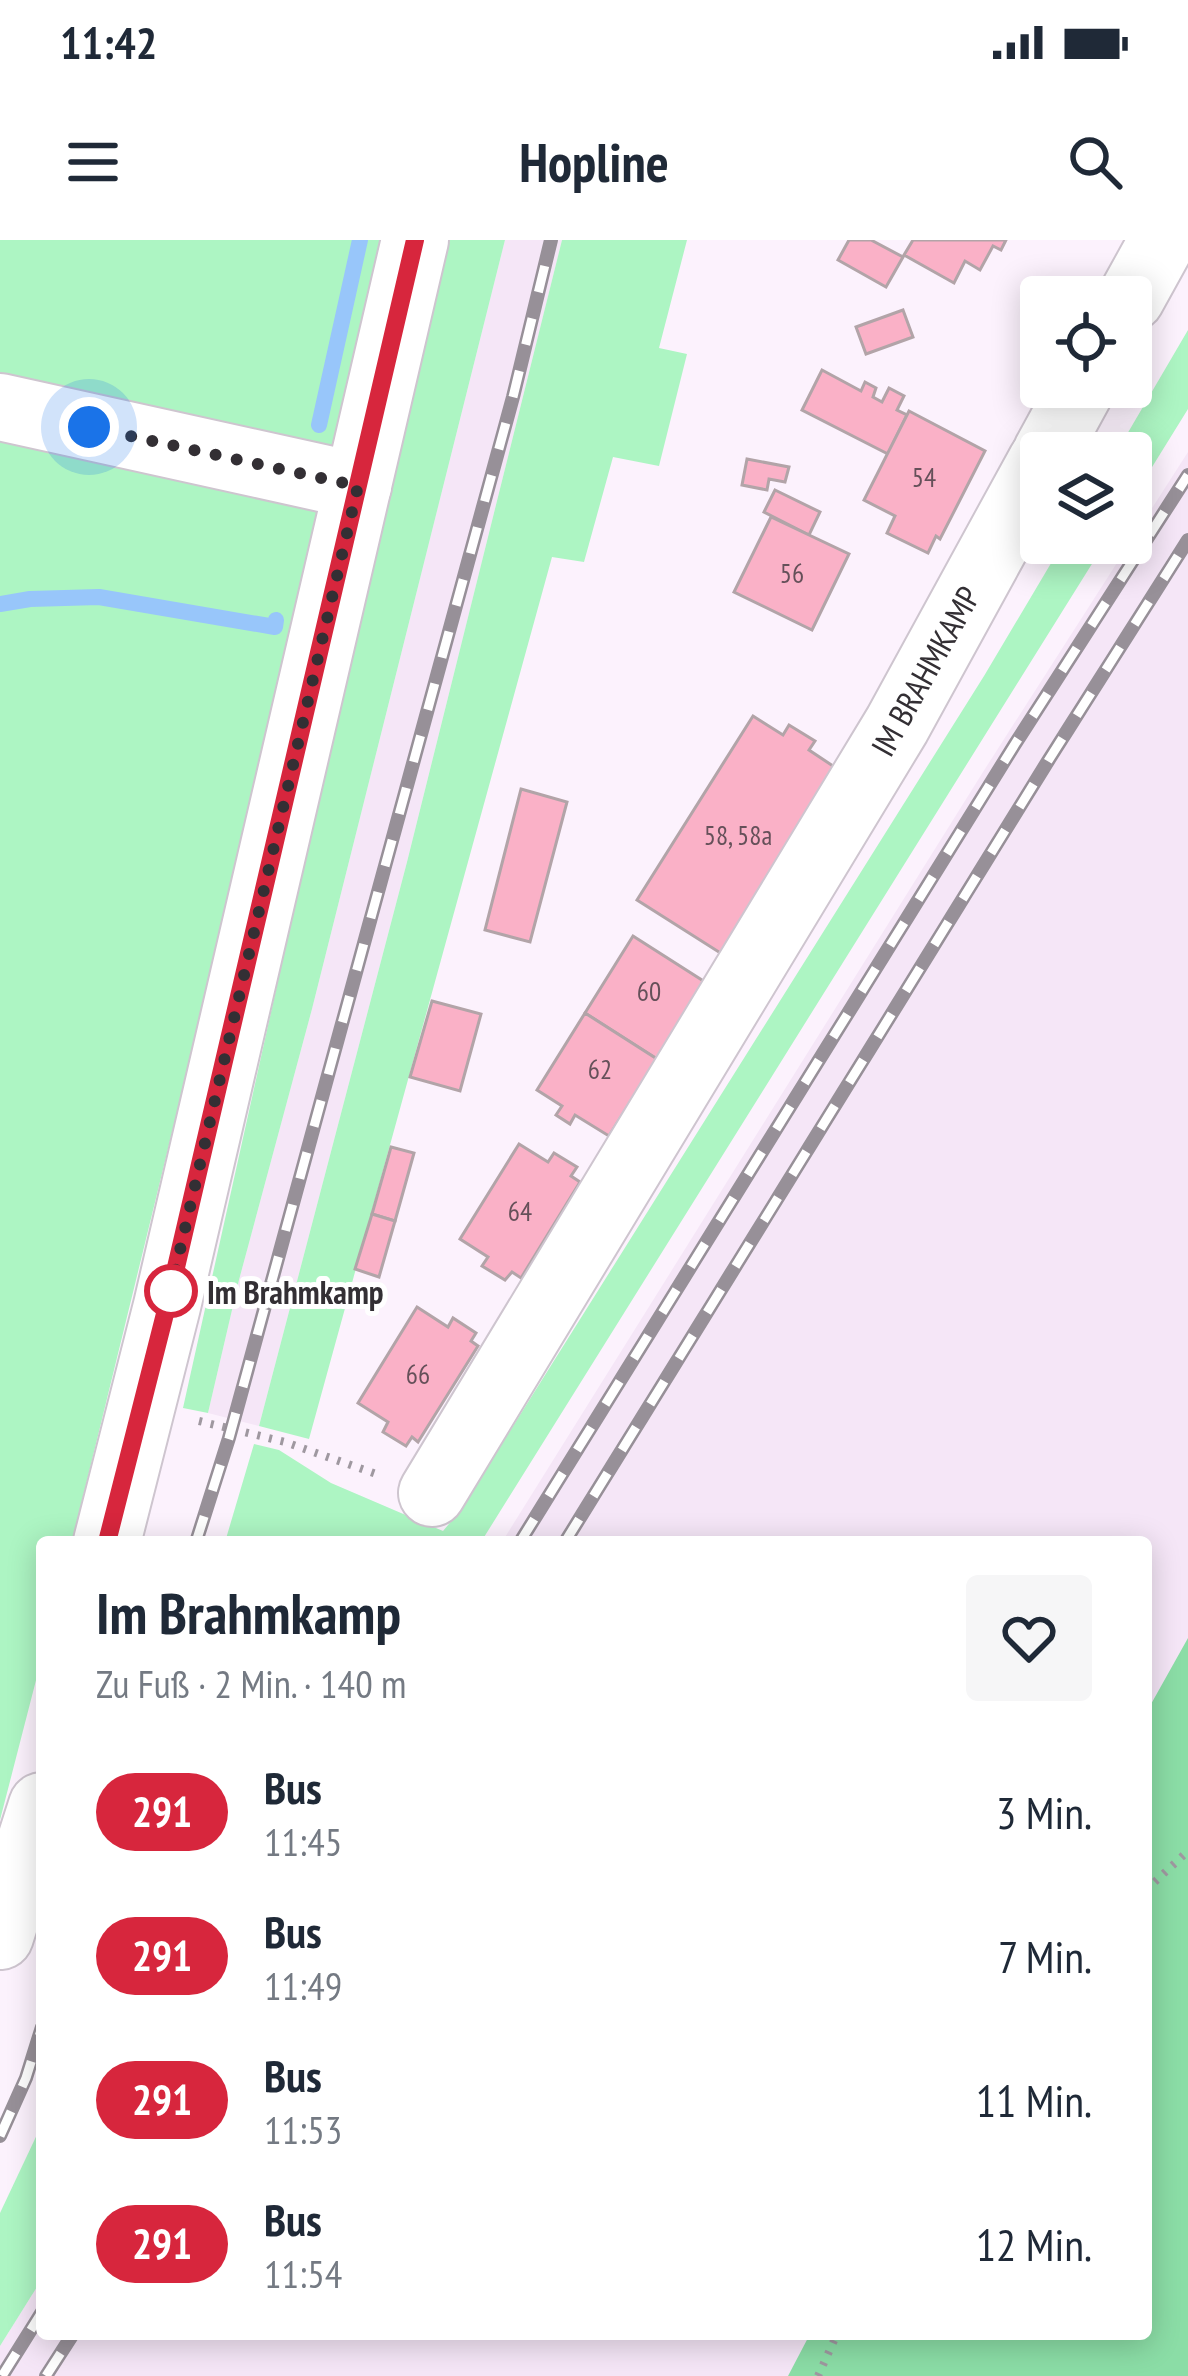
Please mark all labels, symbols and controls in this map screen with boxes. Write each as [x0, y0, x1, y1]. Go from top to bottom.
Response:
text: 11:42 [60, 13, 157, 71]
text: Hopline [519, 127, 669, 197]
icon: menu [60, 129, 126, 195]
icon: search [1062, 129, 1128, 195]
map controls [1020, 276, 1152, 564]
button: locate [1020, 276, 1152, 408]
your location [59, 397, 119, 457]
button: layers [1020, 432, 1152, 564]
house number: 54 [912, 460, 936, 494]
house number: 56 [780, 556, 804, 590]
street label: IM BRAHMKAMP [861, 579, 989, 763]
house number: 58, 58a [704, 818, 772, 852]
house number: 60 [637, 974, 661, 1008]
house number: 62 [588, 1052, 612, 1086]
house number: 64 [508, 1194, 532, 1228]
marker: Im Brahmkamp [146, 1266, 196, 1316]
place label: Im Brahmkamp [207, 1270, 384, 1313]
house number: 66 [406, 1357, 430, 1391]
button: heart [966, 1575, 1092, 1701]
text: Im Brahmkamp [96, 1576, 401, 1650]
text: Zu Fuß · 2 Min. · 140 m [96, 1658, 406, 1709]
text: Bus [264, 1758, 322, 1816]
text: 3 Min. [996, 1783, 1092, 1841]
text: 291 [132, 1784, 192, 1839]
text: 11:45 [264, 1816, 342, 1867]
text: Bus [264, 1902, 322, 1960]
text: 7 Min. [998, 1927, 1092, 1985]
text: 291 [132, 1928, 192, 1983]
text: 11:49 [264, 1960, 342, 2011]
text: Bus [264, 2046, 322, 2104]
text: 11 Min. [976, 2071, 1092, 2129]
text: 291 [132, 2072, 192, 2127]
text: 11:53 [264, 2104, 342, 2155]
text: Bus [264, 2190, 322, 2248]
text: 12 Min. [976, 2215, 1092, 2273]
text: 291 [132, 2216, 192, 2271]
text: 11:54 [264, 2248, 342, 2299]

